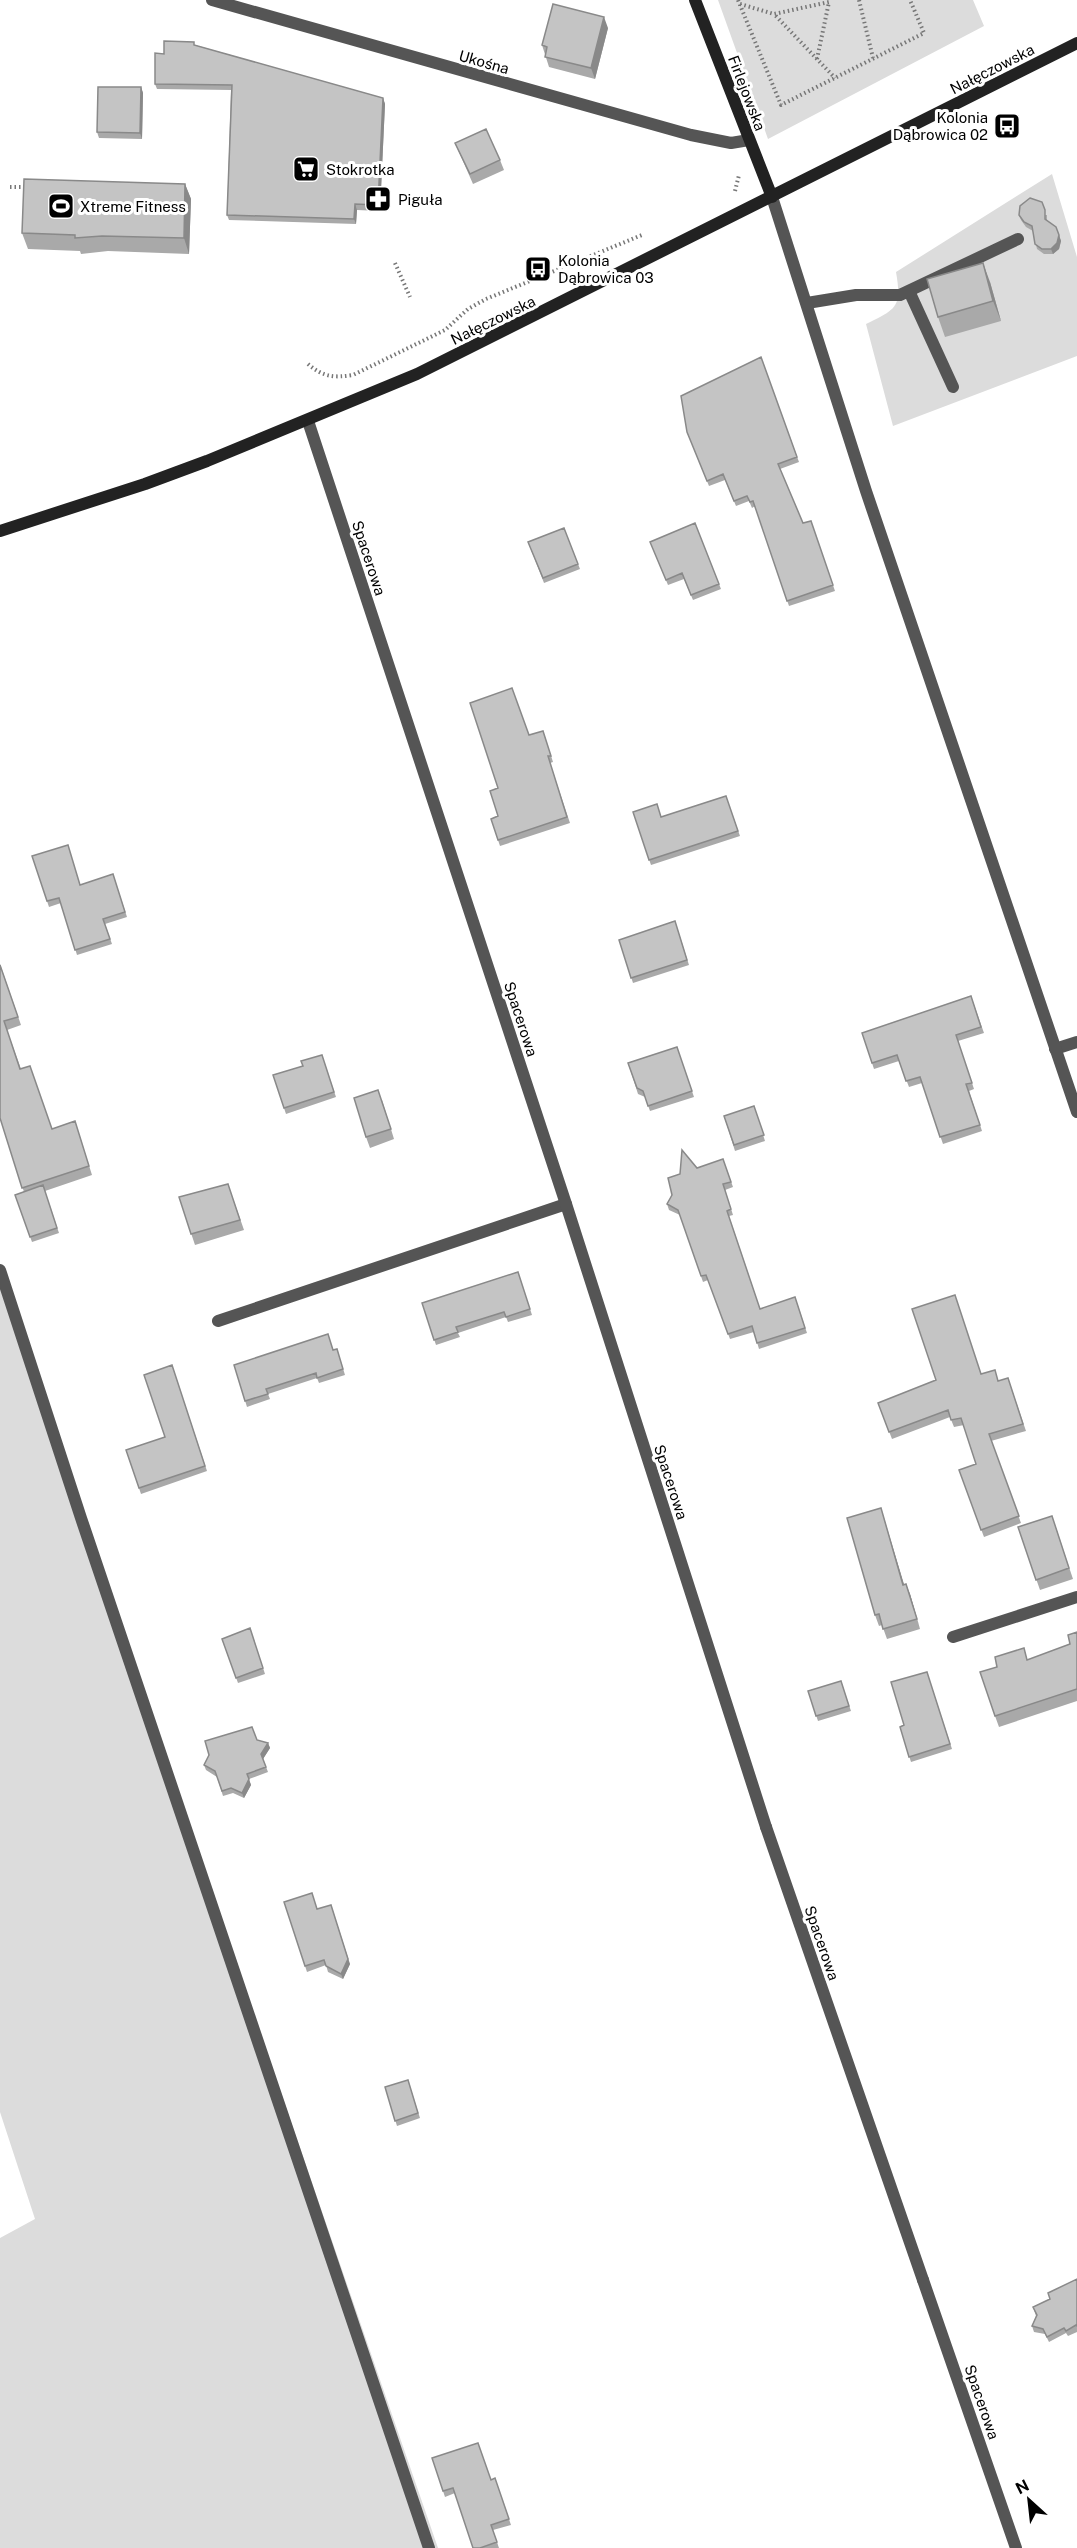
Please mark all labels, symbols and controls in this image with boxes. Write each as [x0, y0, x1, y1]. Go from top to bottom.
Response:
street label: Nałęczowska [947, 41, 1037, 97]
street label: Ukośna [457, 47, 511, 77]
street label: Firlejowska [725, 53, 769, 133]
place label: Kolonia Dąbrowica 02 [893, 109, 988, 143]
bus stop icon: Kolonia Dąbrowica 02 [992, 111, 1022, 141]
supermarket icon: Stokrotka [291, 154, 321, 184]
place label: Stokrotka [326, 161, 395, 178]
pharmacy icon: Piguła [363, 184, 393, 214]
sports icon: Xtreme Fitness [46, 191, 76, 221]
place label: Piguła [398, 191, 443, 208]
place label: Xtreme Fitness [80, 198, 186, 215]
place label: Kolonia Dąbrowica 03 [558, 252, 654, 286]
bus stop icon: Kolonia Dąbrowica 03 [523, 254, 553, 284]
street label: Nałęczowska [448, 292, 538, 348]
street label: Spacerowa [349, 518, 389, 598]
street label: Spacerowa [501, 979, 541, 1059]
street label: Spacerowa [651, 1442, 691, 1522]
street label: Spacerowa [801, 1903, 843, 1983]
street label: Spacerowa [961, 2362, 1003, 2442]
north arrow [999, 2470, 1059, 2530]
text: N [1013, 2476, 1032, 2498]

